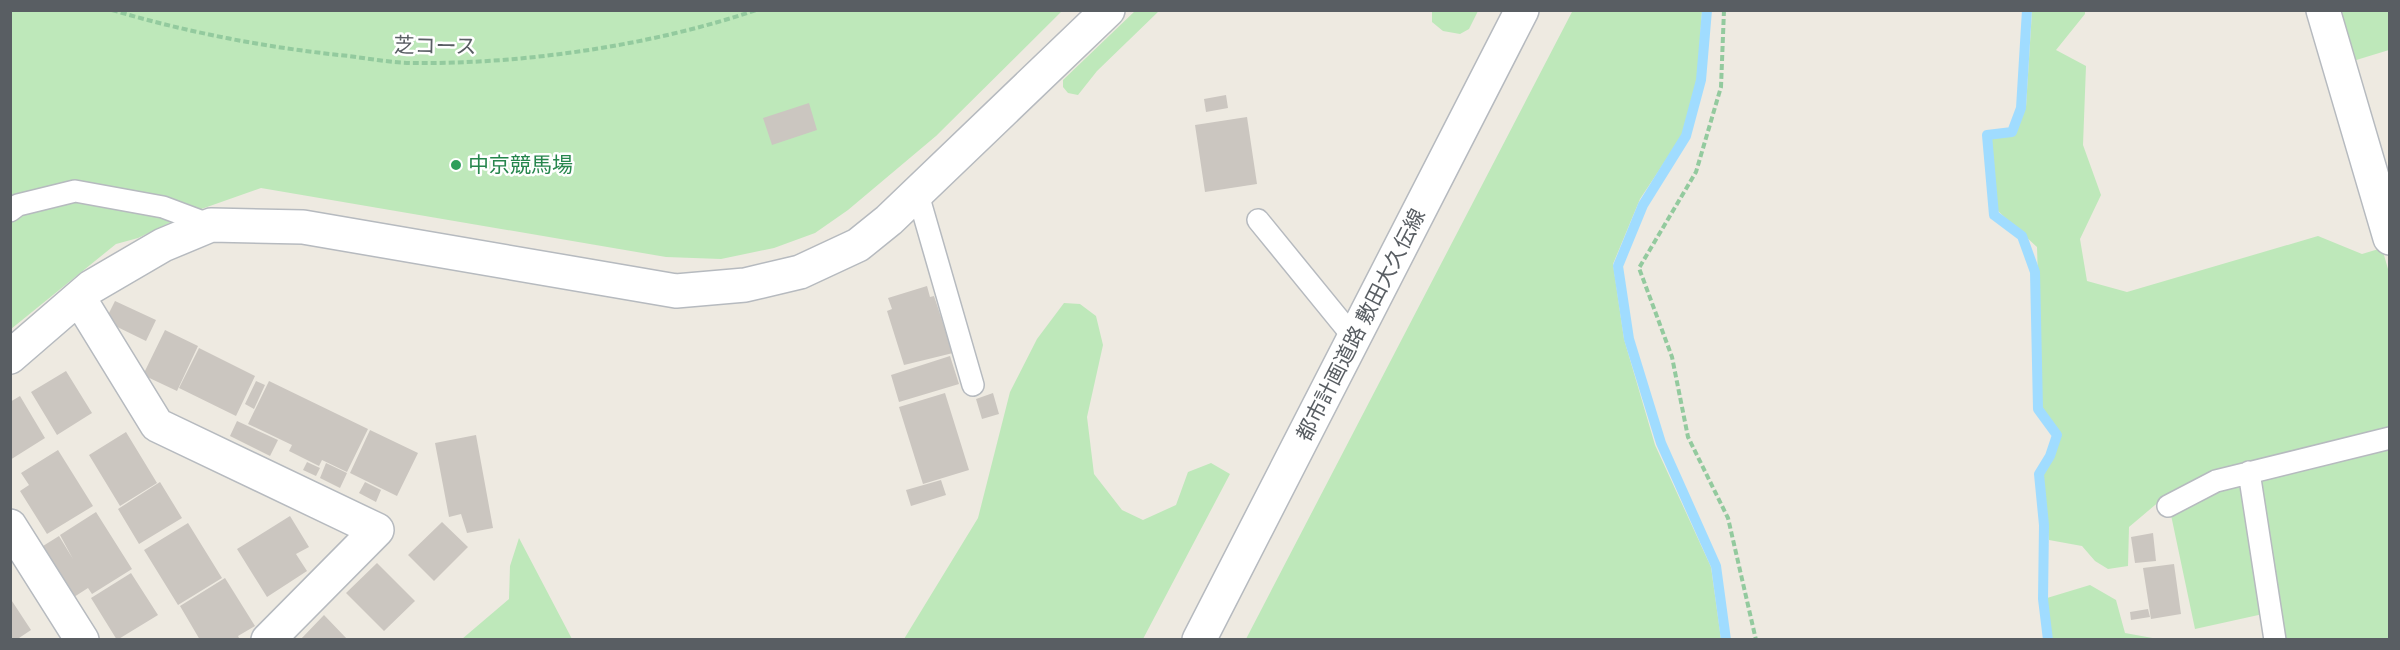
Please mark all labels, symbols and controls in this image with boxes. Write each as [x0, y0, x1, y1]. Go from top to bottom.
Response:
street label: 芝コース [393, 33, 477, 59]
place label: 中京競馬場 [468, 153, 573, 177]
marker: 中京競馬場 [449, 158, 463, 172]
street label: 都市計画道路 敷田大久伝線 [1292, 205, 1430, 445]

